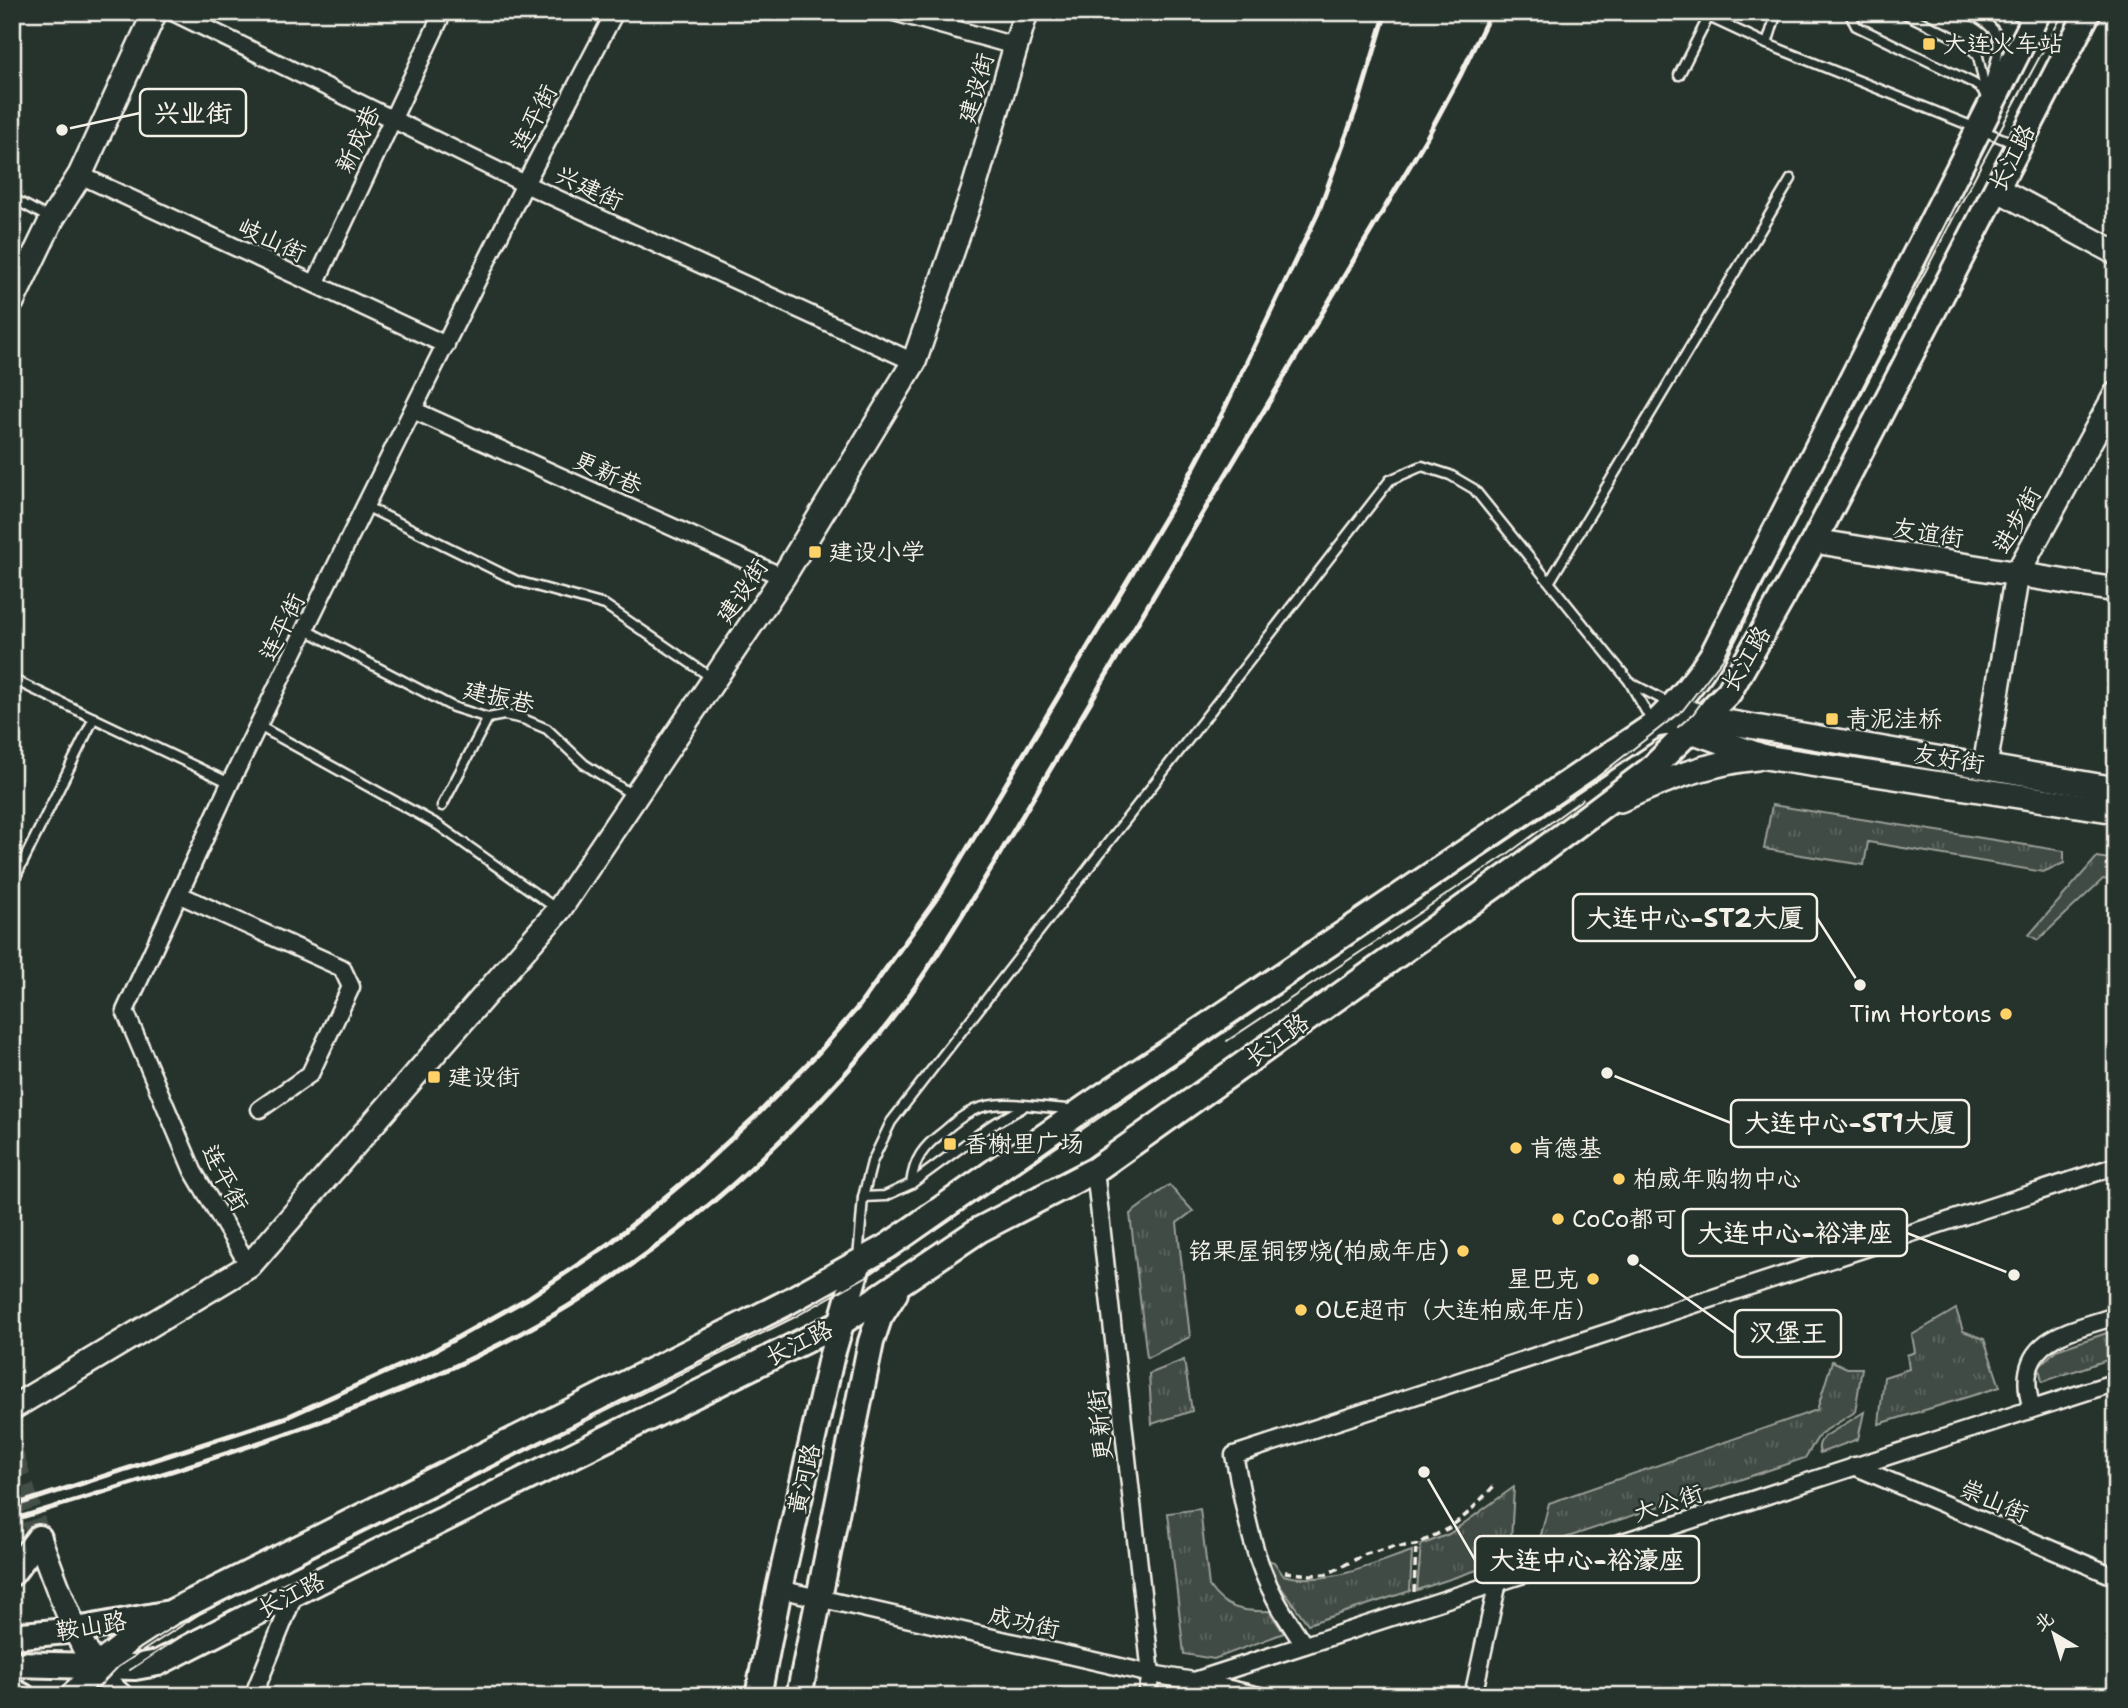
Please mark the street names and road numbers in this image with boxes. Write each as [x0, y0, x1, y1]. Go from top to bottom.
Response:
street label: 建设街 [951, 49, 1001, 127]
street label: 连平街 [503, 79, 565, 157]
street label: 新成巷 [328, 100, 388, 178]
street label: 长江路 [1981, 119, 2043, 197]
street label: 兴建街 [550, 158, 628, 218]
street label: 岐山街 [233, 210, 311, 270]
street label: 更新巷 [569, 444, 647, 502]
street label: 进步街 [1986, 481, 2048, 559]
street label: 友谊街 [1890, 512, 1966, 554]
street label: 建设街 [709, 552, 775, 630]
street label: 连平街 [252, 588, 312, 666]
street label: 长江路 [1714, 620, 1778, 698]
street label: 建振巷 [460, 673, 538, 721]
street label: 友好街 [1911, 738, 1987, 780]
street label: 长江路 [1238, 1006, 1316, 1074]
street label: 连平街 [194, 1139, 256, 1217]
street label: 长江路 [760, 1313, 838, 1373]
street label: 更新街 [1080, 1388, 1120, 1462]
street label: 黄河路 [780, 1440, 828, 1518]
street label: 崇山街 [1955, 1472, 2033, 1530]
street label: 大公街 [1629, 1477, 1707, 1529]
street label: 长江路 [252, 1564, 330, 1626]
street label: 成功街 [985, 1598, 1063, 1646]
street label: 鞍山路 [53, 1605, 129, 1647]

